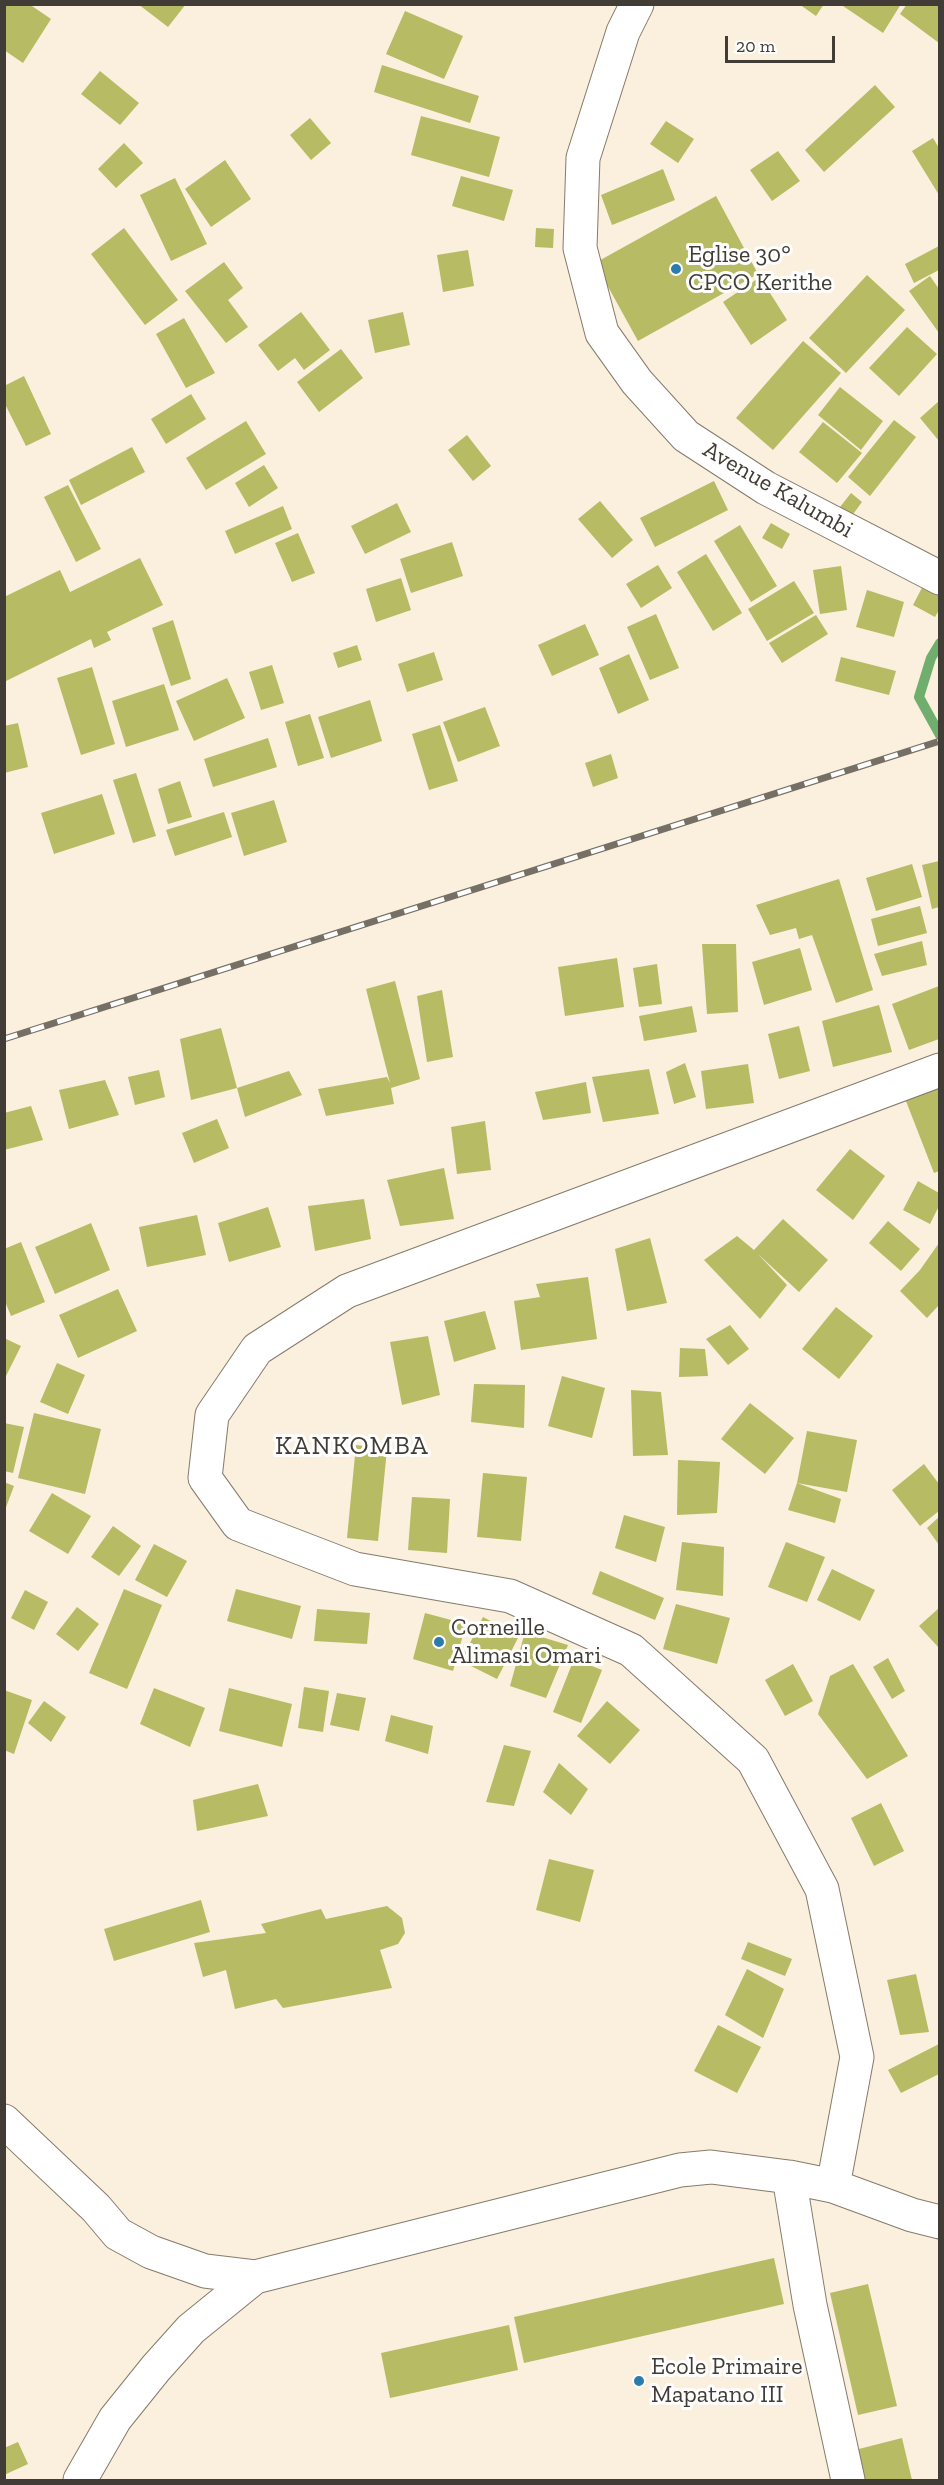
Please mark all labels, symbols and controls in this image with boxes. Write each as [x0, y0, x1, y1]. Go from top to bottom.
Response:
scale bar [728, 24, 838, 62]
text: 20 m [736, 35, 775, 57]
place label: Eglise 30° CPCO Kerithe [688, 241, 832, 297]
marker: Eglise 30° CPCO Kerithe [669, 262, 683, 276]
street label: Avenue Kalumbi [698, 435, 858, 545]
district label: KANKOMBA [275, 1431, 429, 1463]
place label: Corneille Alimasi Omari [451, 1614, 601, 1670]
marker: Corneille Alimasi Omari [432, 1635, 446, 1649]
place label: Ecole Primaire Mapatano III [651, 2353, 803, 2409]
marker: Ecole Primaire Mapatano III [632, 2374, 646, 2388]

